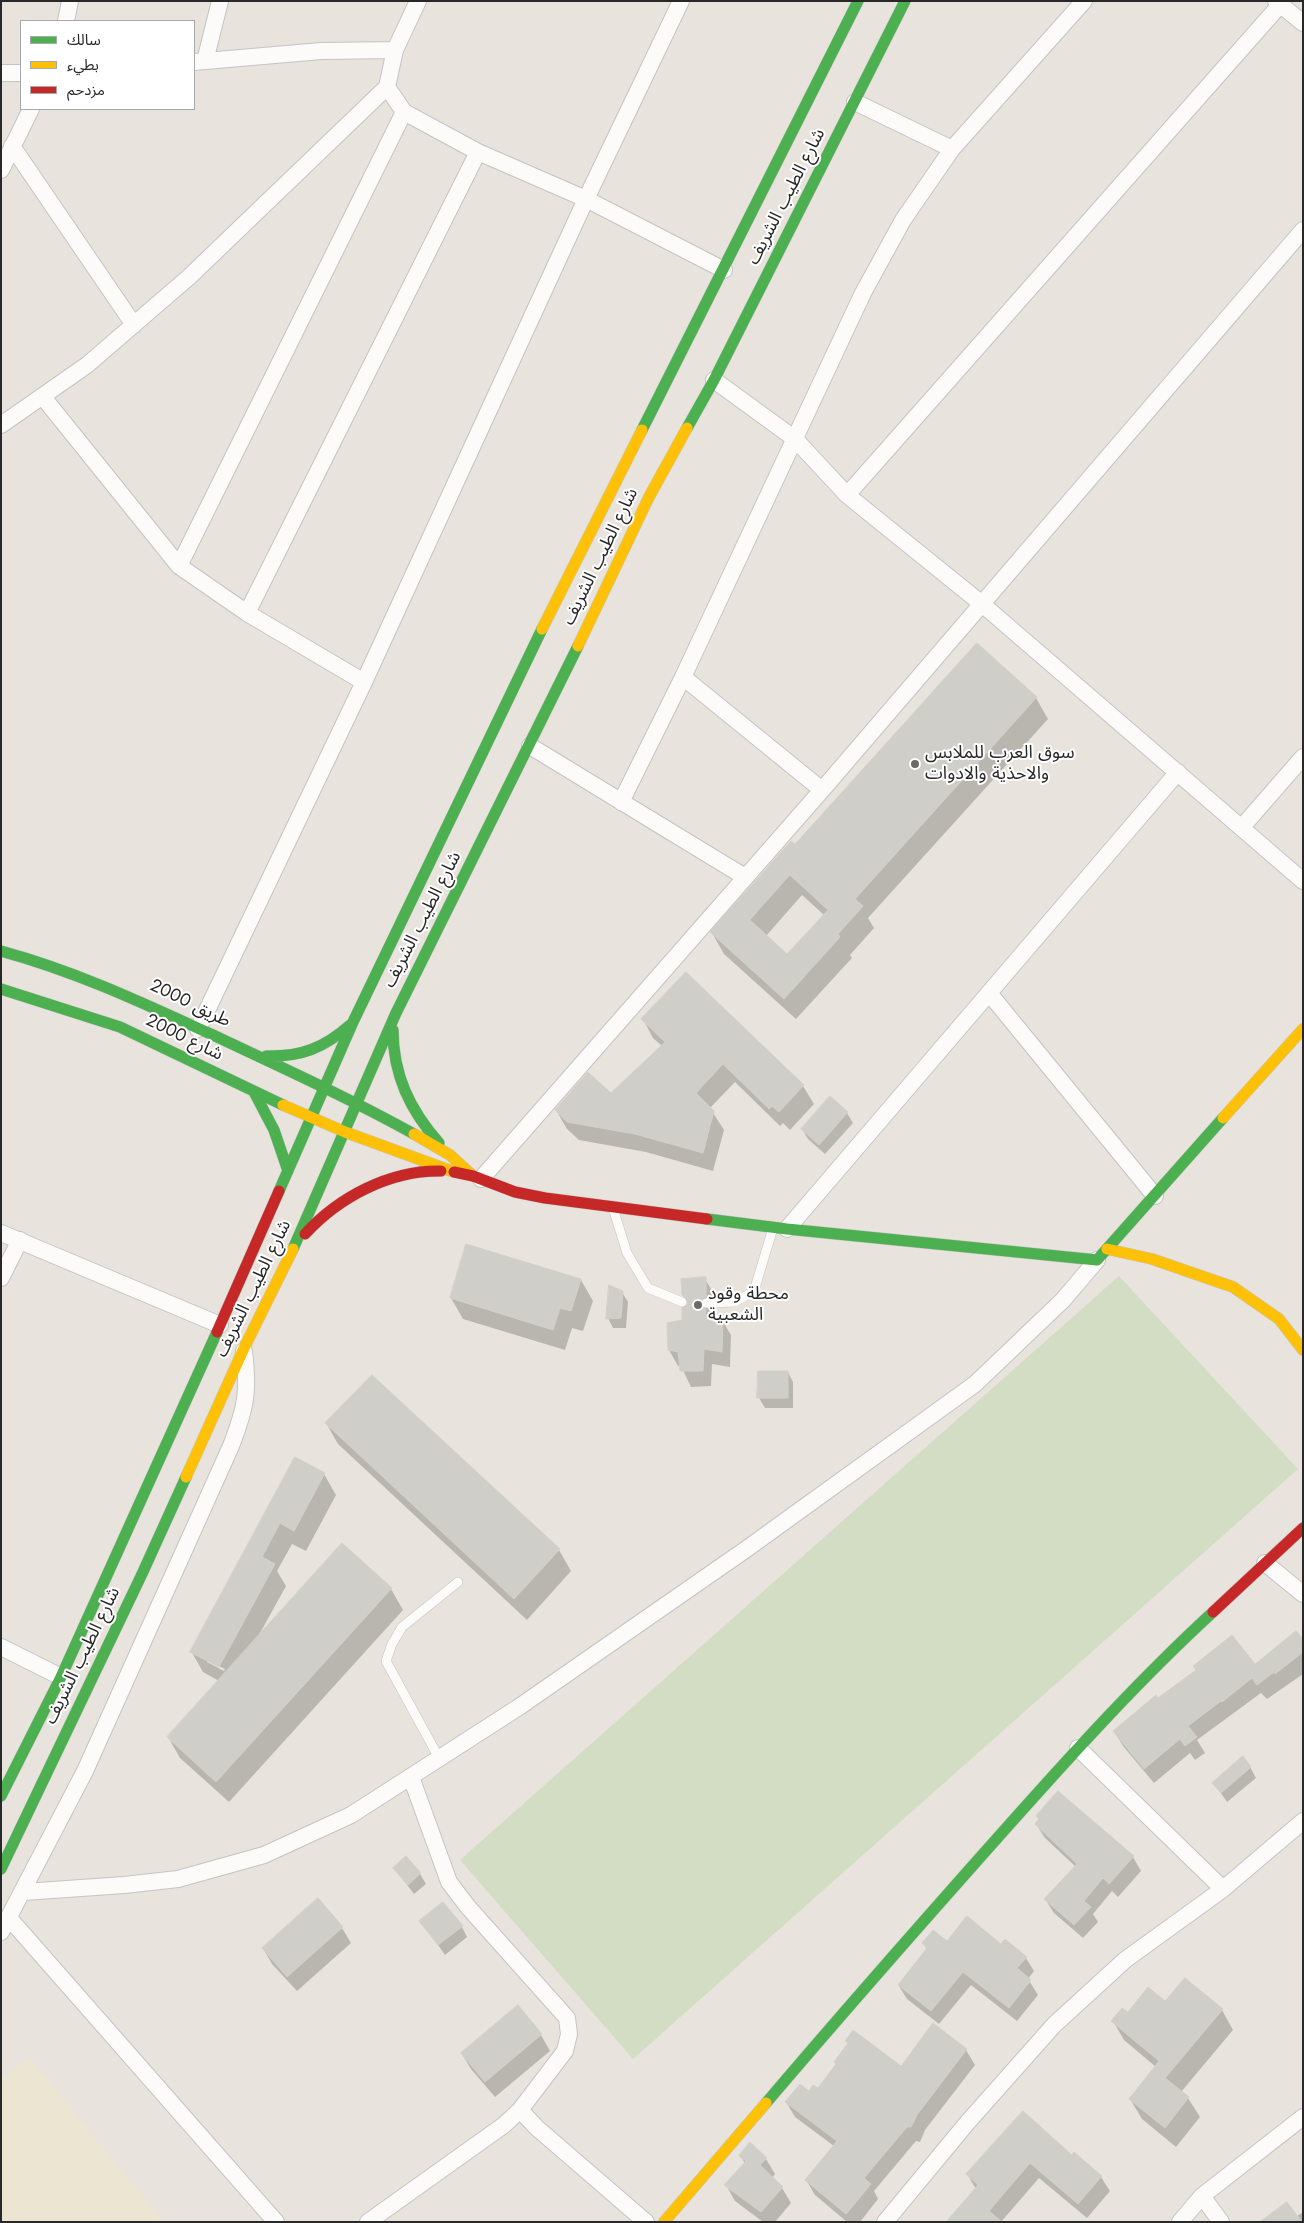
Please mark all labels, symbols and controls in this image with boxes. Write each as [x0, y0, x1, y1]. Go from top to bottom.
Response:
legend [20, 20, 195, 110]
text: سالك [67, 29, 101, 51]
text: بطيء [67, 54, 99, 76]
text: مزدحم [67, 79, 105, 101]
street label: شارع الطيب الشريف [743, 125, 831, 269]
street label: شارع الطيب الشريف [558, 485, 644, 629]
place label: سوق العرب للملابس والاحذية والادوات [925, 743, 1075, 786]
marker: سوق العرب للملابس والاحذية والادوات [909, 758, 921, 770]
street label: شارع الطيب الشريف [379, 848, 467, 992]
street label: طريق 2000 [146, 975, 234, 1033]
street label: شارع 2000 [142, 1010, 226, 1066]
street label: شارع الطيب الشريف [211, 1217, 297, 1361]
place label: محطة وقود الشعبية [708, 1284, 789, 1326]
marker: محطة وقود الشعبية [692, 1299, 704, 1311]
street label: شارع الطيب الشريف [40, 1584, 126, 1728]

